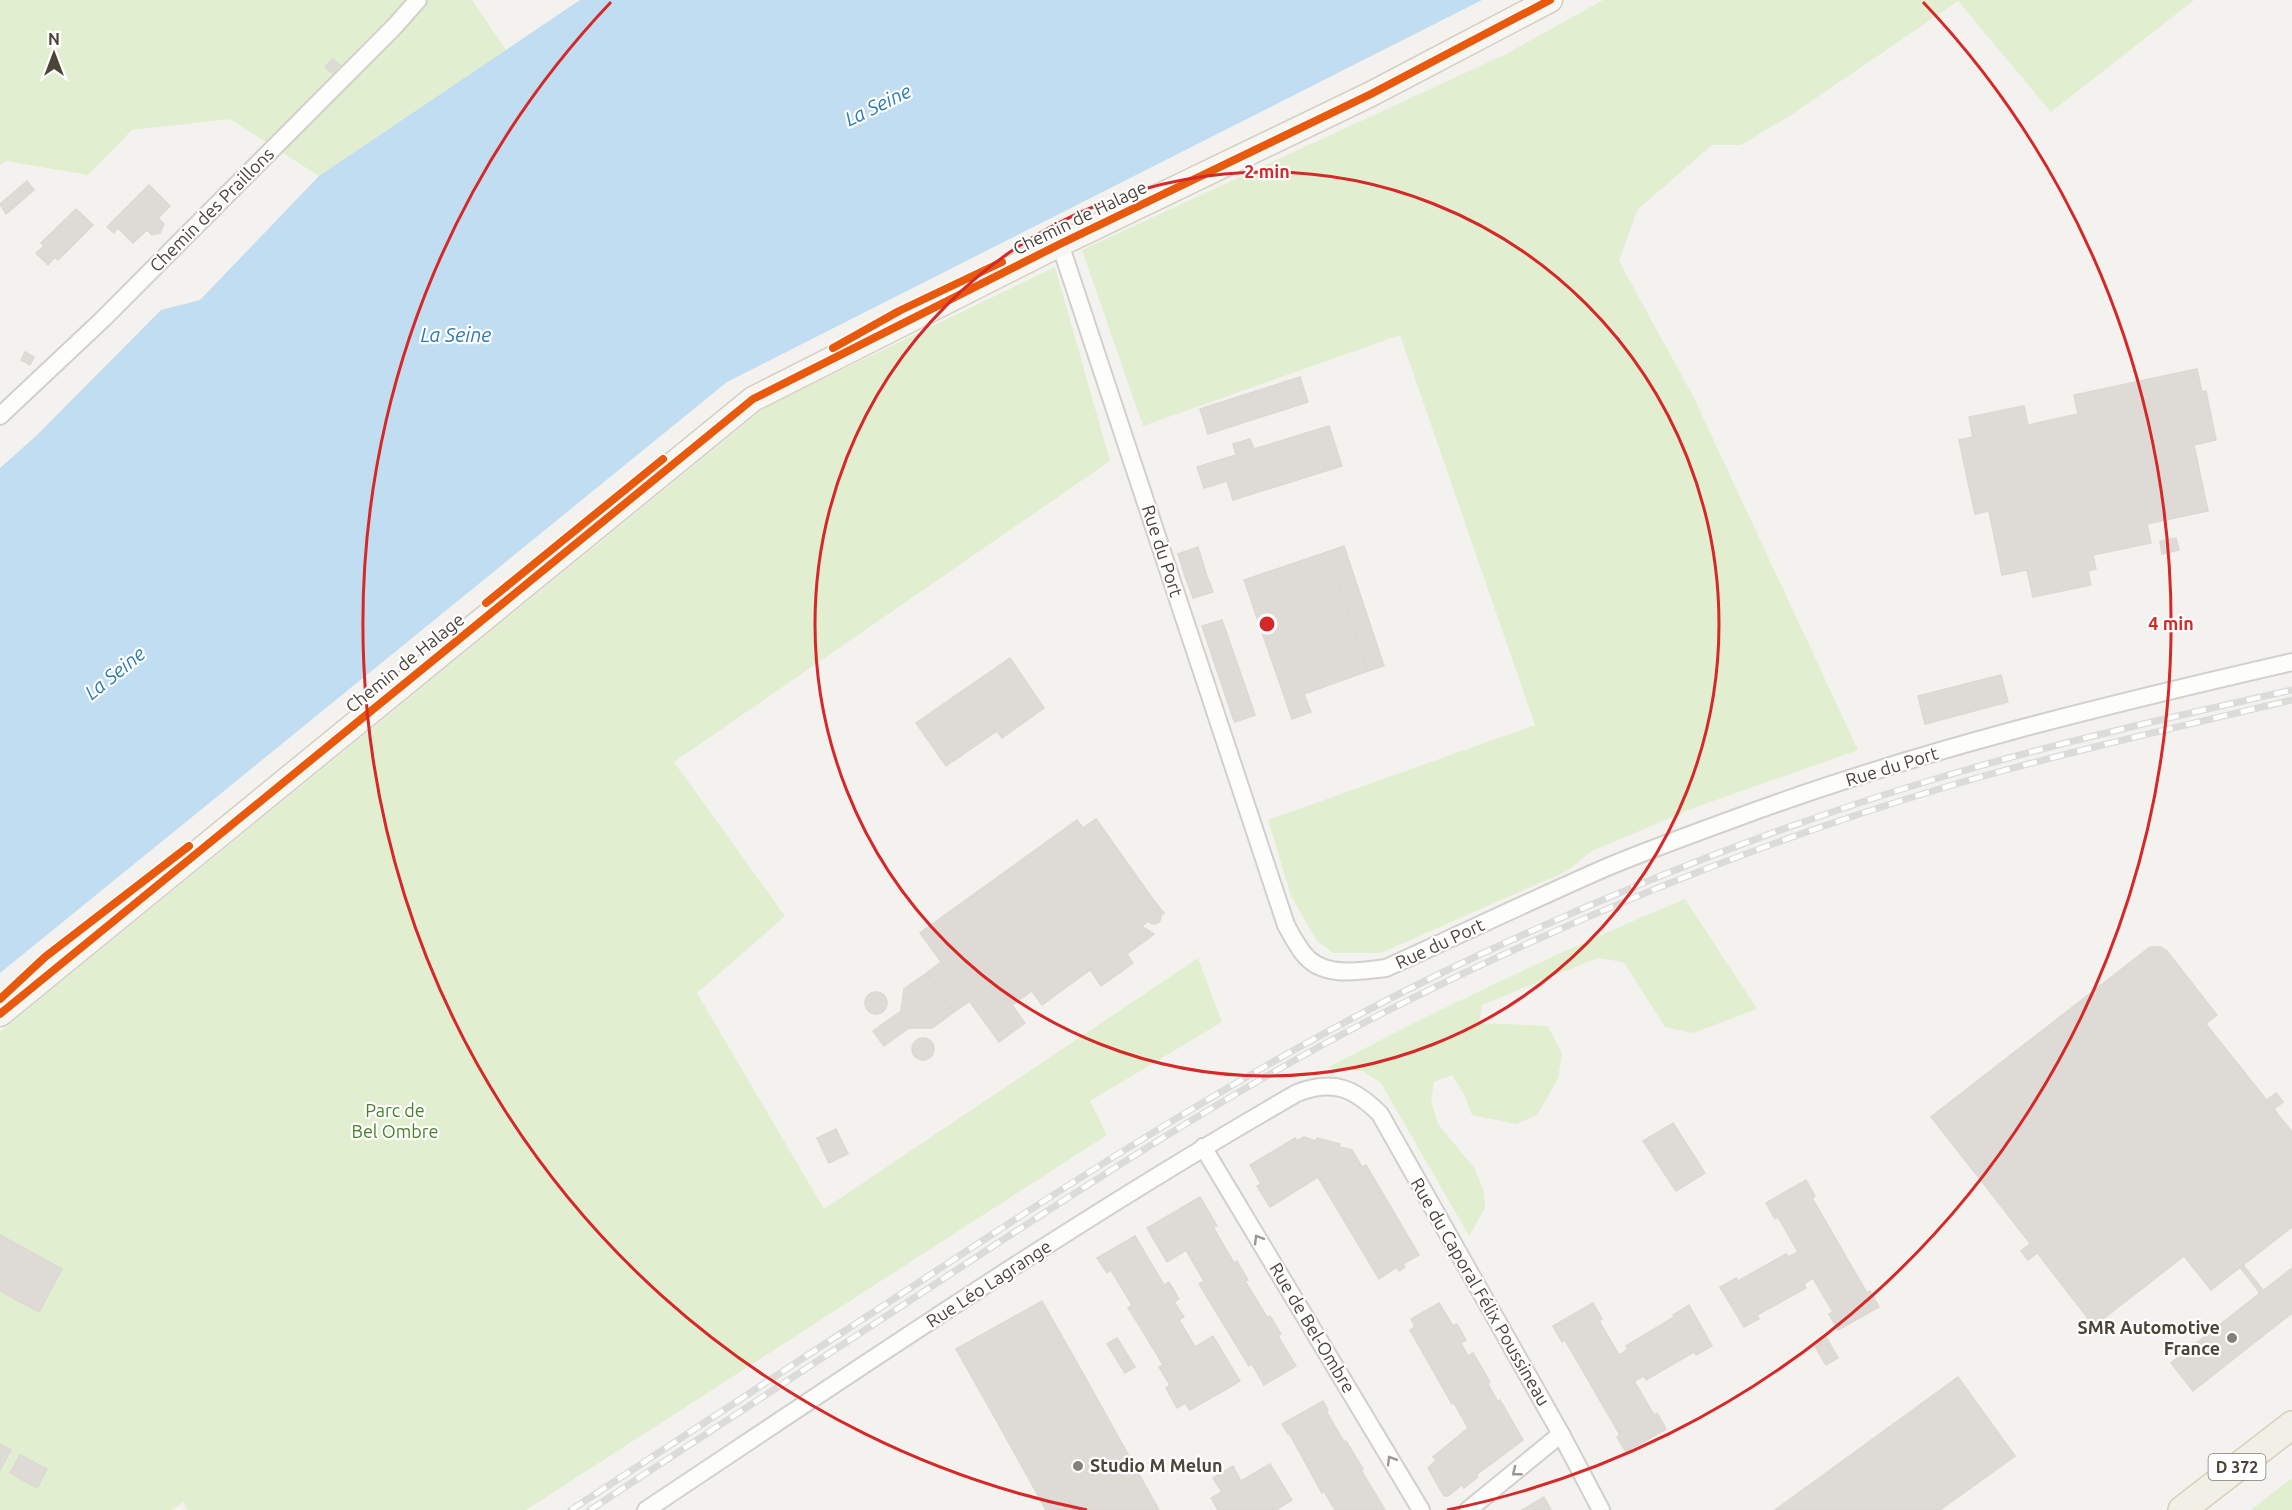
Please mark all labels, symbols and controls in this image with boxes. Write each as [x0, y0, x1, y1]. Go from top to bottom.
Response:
north arrow [24, 24, 84, 84]
text: N [48, 30, 60, 48]
water label: La Seine [841, 79, 915, 130]
street label: Chemin des Praillons [145, 143, 278, 275]
text: 2 min [1244, 161, 1290, 181]
street label: Chemin de Halage [1009, 176, 1150, 258]
water label: La Seine [421, 323, 491, 346]
street label: Rue du Port [1139, 502, 1187, 599]
street label: Chemin de Halage [341, 608, 467, 716]
text: 4 min [2148, 613, 2194, 633]
centre of rings [1257, 614, 1277, 634]
water label: La Seine [80, 641, 149, 704]
street label: Rue du Port [1843, 743, 1940, 790]
street label: Rue du Port [1392, 914, 1487, 972]
park label: Parc de Bel Ombre [352, 1100, 438, 1141]
street label: Rue du Caporal Félix Poussineau [1407, 1174, 1554, 1409]
one-way arrow [1254, 1234, 1266, 1245]
street label: Rue Léo Lagrange [922, 1235, 1055, 1331]
street label: Rue de Bel-Ombre [1266, 1259, 1360, 1396]
place label: SMR Automotive France [2077, 1317, 2220, 1358]
marker: SMR Automotive France [2225, 1331, 2239, 1345]
road number: D 372 [2208, 1454, 2266, 1480]
place label: Studio M Melun [1090, 1455, 1223, 1475]
one-way arrow [1386, 1456, 1398, 1466]
marker: Studio M Melun [1071, 1459, 1085, 1473]
one-way arrow [1512, 1464, 1523, 1475]

